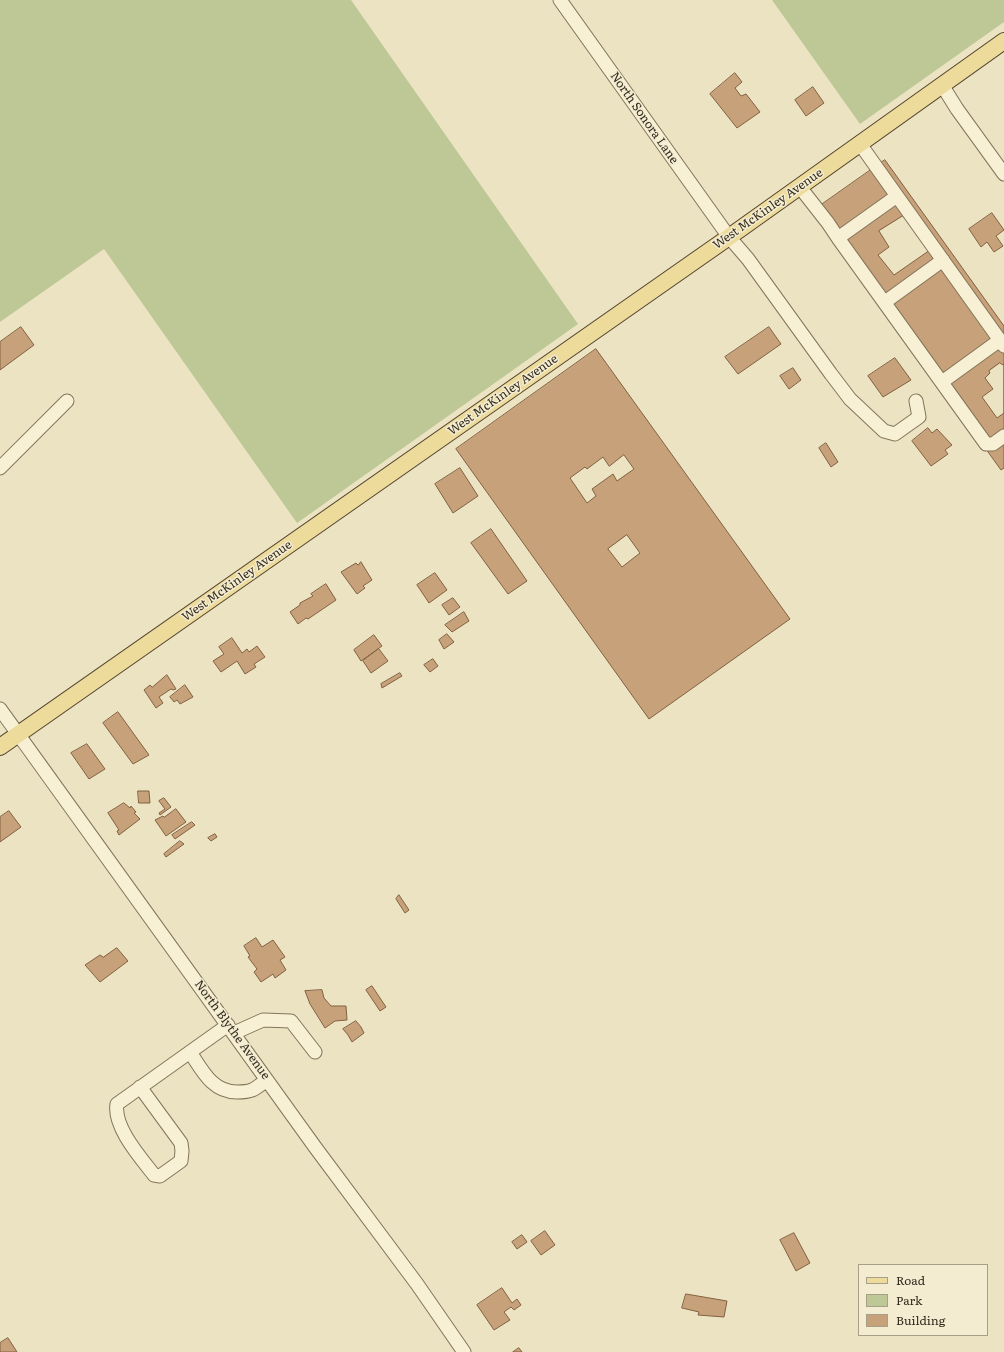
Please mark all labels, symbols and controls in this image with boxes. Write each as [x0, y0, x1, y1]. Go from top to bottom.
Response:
street label: North Sonora Lane [607, 69, 681, 167]
street label: West McKinley Avenue [710, 166, 826, 252]
street label: West McKinley Avenue [445, 352, 561, 438]
street label: West McKinley Avenue [179, 538, 295, 624]
street label: North Blythe Avenue [191, 978, 273, 1082]
legend [858, 1264, 988, 1336]
text: Road [896, 1271, 925, 1289]
text: Park [896, 1291, 922, 1309]
text: Building [896, 1311, 945, 1329]

